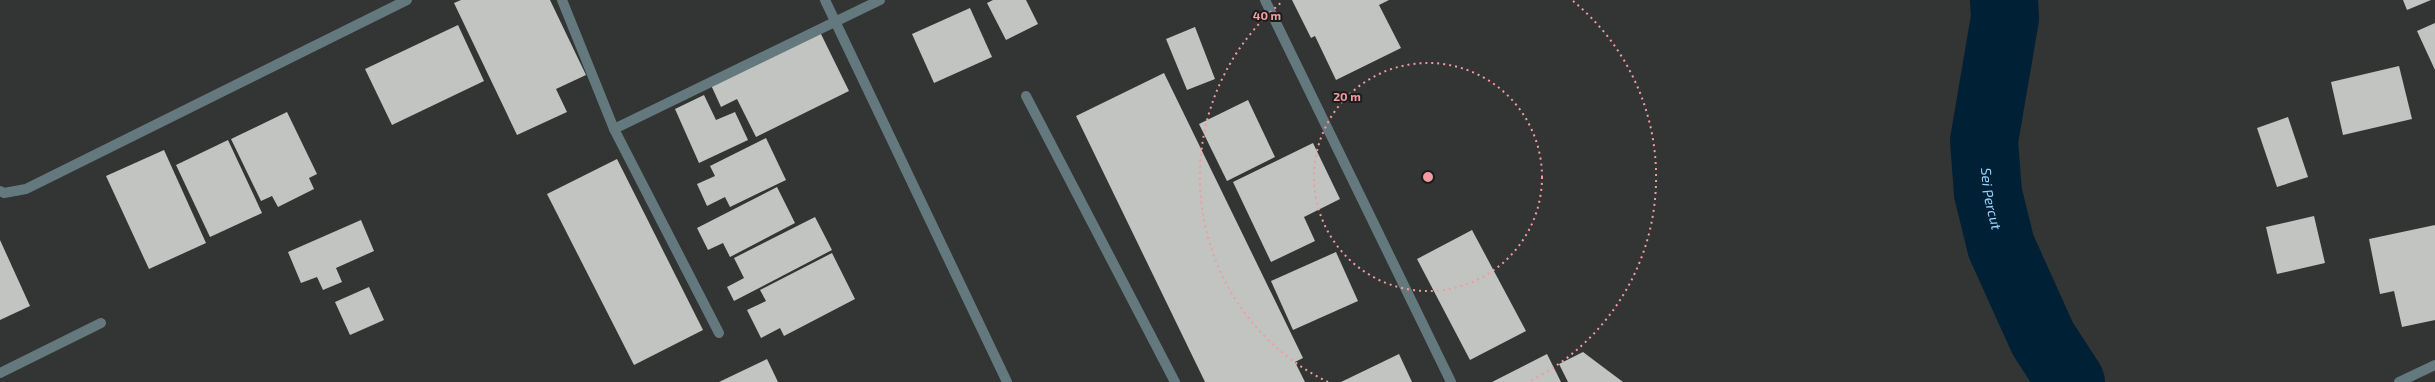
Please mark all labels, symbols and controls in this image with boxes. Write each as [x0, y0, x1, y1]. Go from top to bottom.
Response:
text: 40 m [1253, 8, 1281, 22]
text: 20 m [1333, 89, 1361, 103]
water label: Sei Percut [1978, 167, 2006, 232]
centre of rings [1421, 170, 1435, 184]

